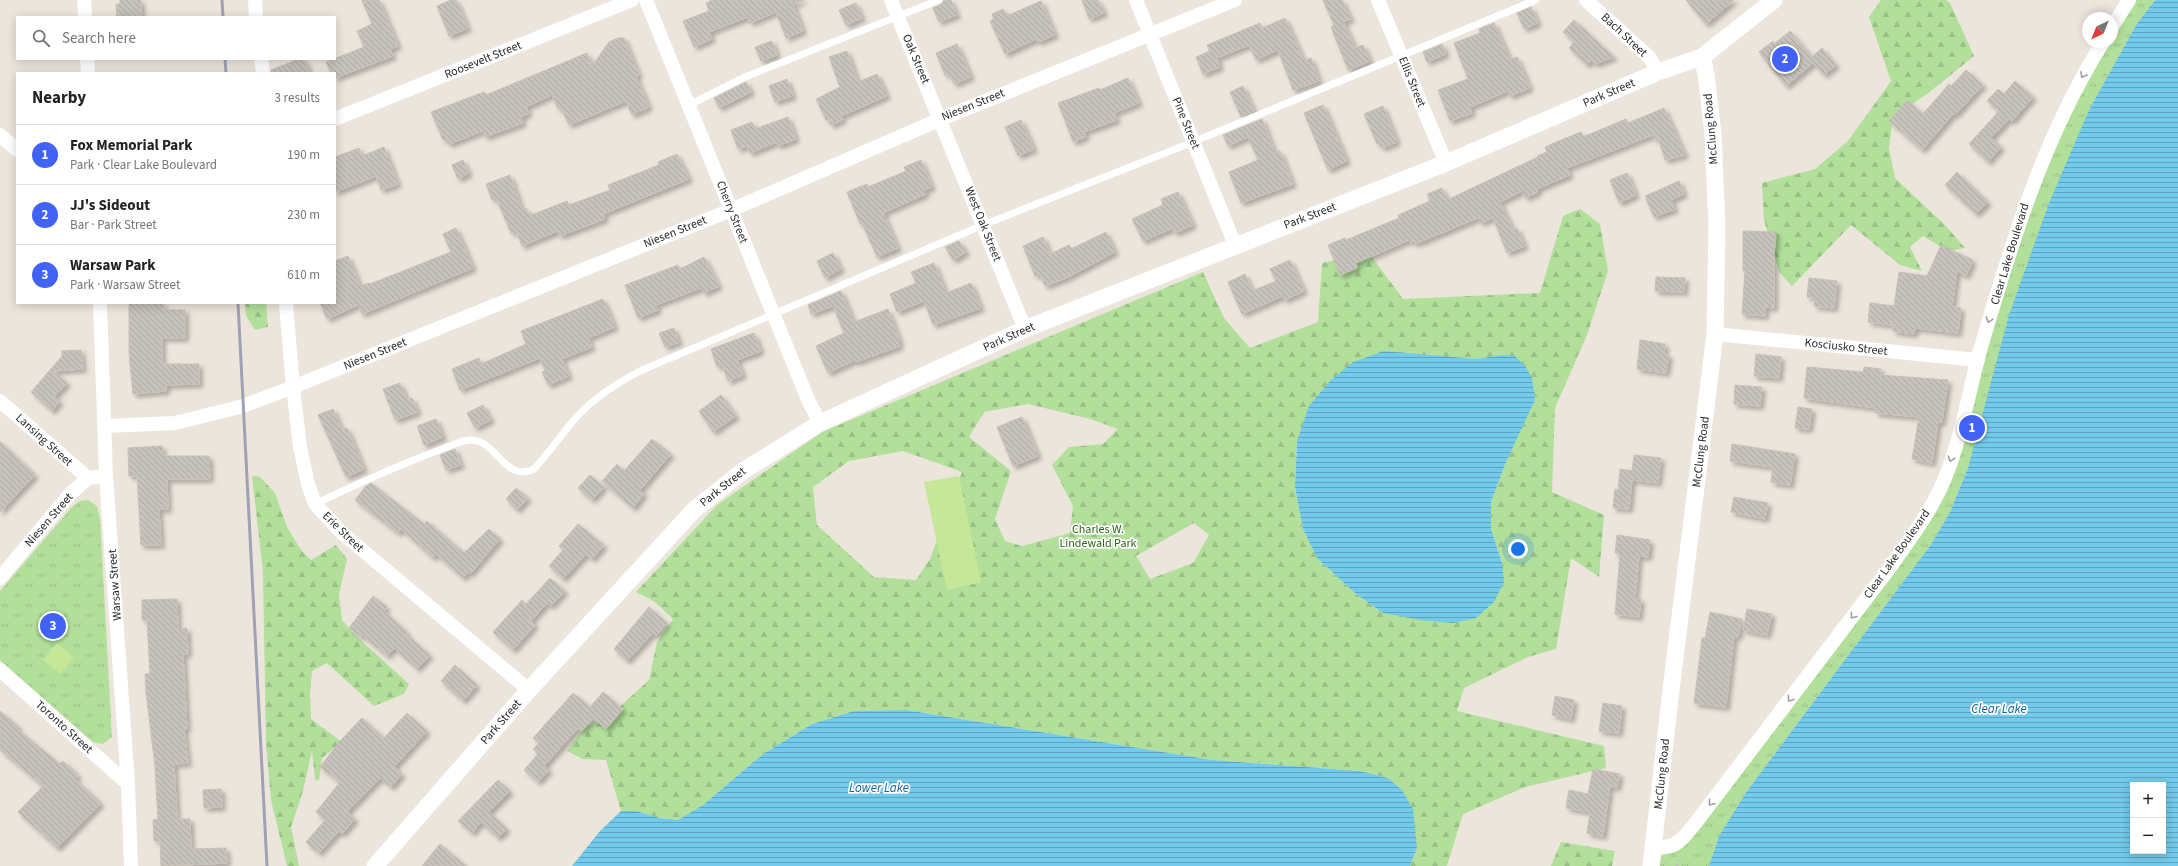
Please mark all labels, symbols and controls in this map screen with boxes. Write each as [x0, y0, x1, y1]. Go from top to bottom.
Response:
street label: Bach Street [1597, 9, 1651, 61]
north arrow [2082, 12, 2118, 48]
search box [16, 16, 336, 60]
icon: search [30, 27, 52, 49]
text: Search here [62, 28, 136, 49]
street label: Oak Street [898, 32, 934, 86]
street label: Roosevelt Street [442, 37, 524, 83]
pin: 2 [1772, 44, 1798, 74]
street label: Ellis Street [1394, 54, 1430, 110]
one-way arrow [2080, 71, 2087, 79]
street label: Park Street [1580, 74, 1638, 112]
street label: Niesen Street [939, 85, 1007, 125]
text: Nearby [32, 86, 86, 110]
text: 3 results [275, 89, 320, 107]
street label: McClung Road [1699, 93, 1723, 165]
street label: Pine Street [1168, 94, 1204, 152]
text: Fox Memorial Park [70, 135, 192, 156]
text: 1 [42, 146, 48, 164]
text: 190 m [287, 146, 320, 164]
text: Park · Clear Lake Boulevard [70, 156, 217, 174]
street label: Cherry Street [712, 178, 752, 246]
street label: West Oak Street [960, 184, 1006, 264]
text: JJ's Sideout [70, 195, 150, 216]
street label: Park Street [1281, 198, 1339, 234]
street label: Clear Lake Boulevard [1986, 201, 2034, 307]
text: 2 [42, 206, 48, 224]
text: 230 m [287, 206, 320, 224]
street label: Niesen Street [641, 212, 709, 252]
text: Bar · Park Street [70, 216, 157, 234]
text: Warsaw Park [70, 255, 156, 276]
text: 3 [42, 266, 48, 284]
text: 610 m [287, 266, 320, 284]
text: Park · Warsaw Street [70, 276, 180, 294]
one-way arrow [1985, 317, 1994, 324]
street label: Park Street [980, 318, 1038, 356]
street label: Niesen Street [341, 334, 409, 374]
street label: Kosciusko Street [1804, 334, 1888, 360]
street label: Lansing Street [12, 410, 76, 470]
pin: 1 [1959, 413, 1985, 443]
street label: McClung Road [1688, 416, 1714, 488]
one-way arrow [1948, 455, 1956, 462]
street label: Park Street [696, 463, 750, 511]
street label: Niesen Street [21, 489, 77, 551]
street label: Clear Lake Boulevard [1860, 506, 1934, 602]
street label: Erie Street [318, 508, 368, 556]
park label: Charles W. Lindewald Park [1059, 521, 1137, 552]
your location [1508, 539, 1528, 559]
street label: Warsaw Street [104, 549, 126, 621]
pin: 3 [40, 611, 66, 641]
one-way arrow [1851, 612, 1858, 619]
one-way arrow [1788, 695, 1795, 702]
street label: Park Street [477, 696, 525, 748]
street label: Toronto Street [32, 697, 96, 757]
water label: Clear Lake [1971, 700, 2027, 718]
street label: McClung Road [1650, 738, 1674, 810]
water label: Lower Lake [849, 779, 909, 797]
map controls [2130, 782, 2166, 854]
button: + [2130, 782, 2166, 818]
one-way arrow [1709, 798, 1716, 805]
button: − [2130, 818, 2166, 854]

